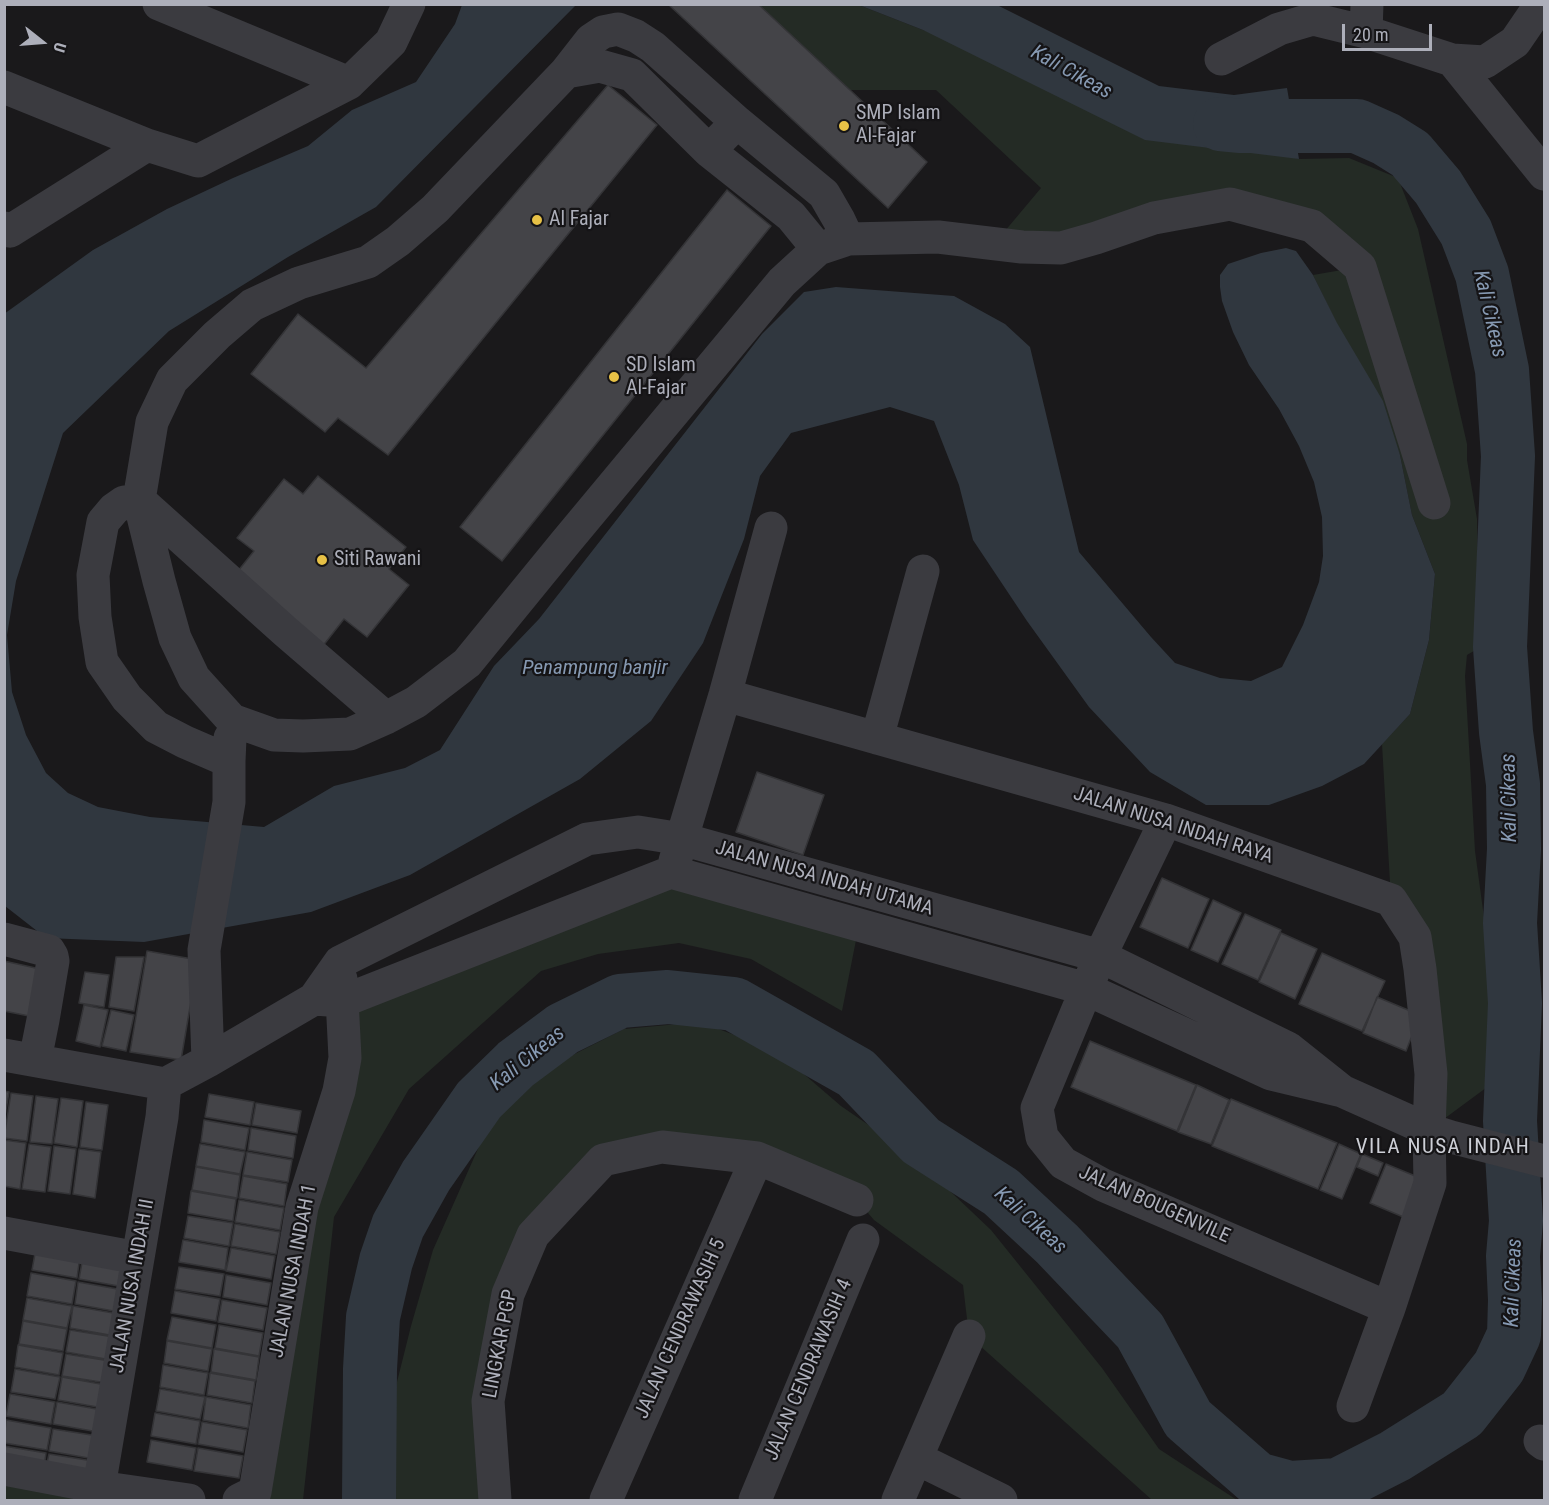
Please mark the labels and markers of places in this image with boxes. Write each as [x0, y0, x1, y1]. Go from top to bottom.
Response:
place label: SMP Islam Al-Fajar [856, 102, 941, 149]
marker: SMP Islam Al-Fajar [837, 119, 851, 133]
place label: Al Fajar [549, 208, 609, 232]
marker: Al Fajar [530, 213, 544, 227]
place label: SD Islam Al-Fajar [626, 354, 696, 401]
marker: SD Islam Al-Fajar [607, 370, 621, 384]
place label: Siti Rawani [334, 548, 421, 572]
marker: Siti Rawani [315, 553, 329, 567]

